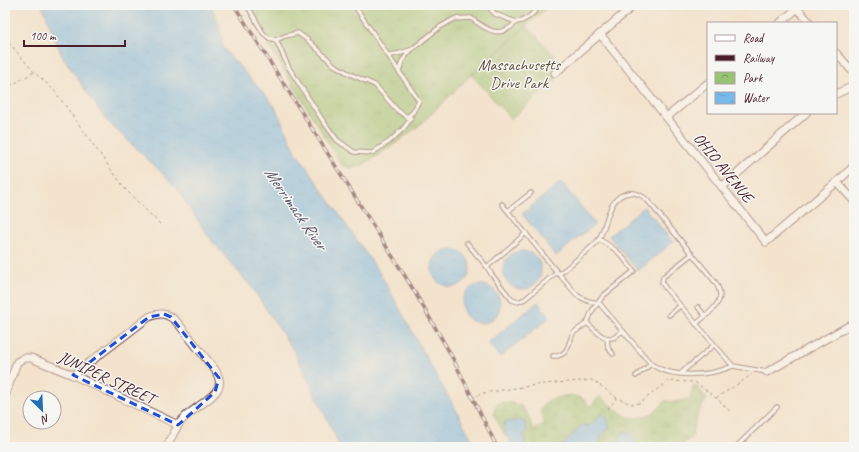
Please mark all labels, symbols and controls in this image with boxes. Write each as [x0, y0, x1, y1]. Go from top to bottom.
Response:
scale bar [24, 22, 125, 48]
legend [707, 22, 837, 114]
text: 100 m [30, 28, 57, 44]
text: Road [743, 30, 765, 46]
text: Railway [743, 50, 775, 66]
park label: Massachusetts Drive Park [478, 55, 561, 93]
text: Park [743, 70, 764, 86]
text: Water [743, 90, 771, 106]
street label: OHIO AVENUE [689, 129, 759, 208]
water label: Merrimack River [260, 163, 333, 256]
street label: JUNIPER STREET [55, 347, 161, 410]
north arrow [22, 390, 62, 430]
text: N [38, 411, 52, 428]

